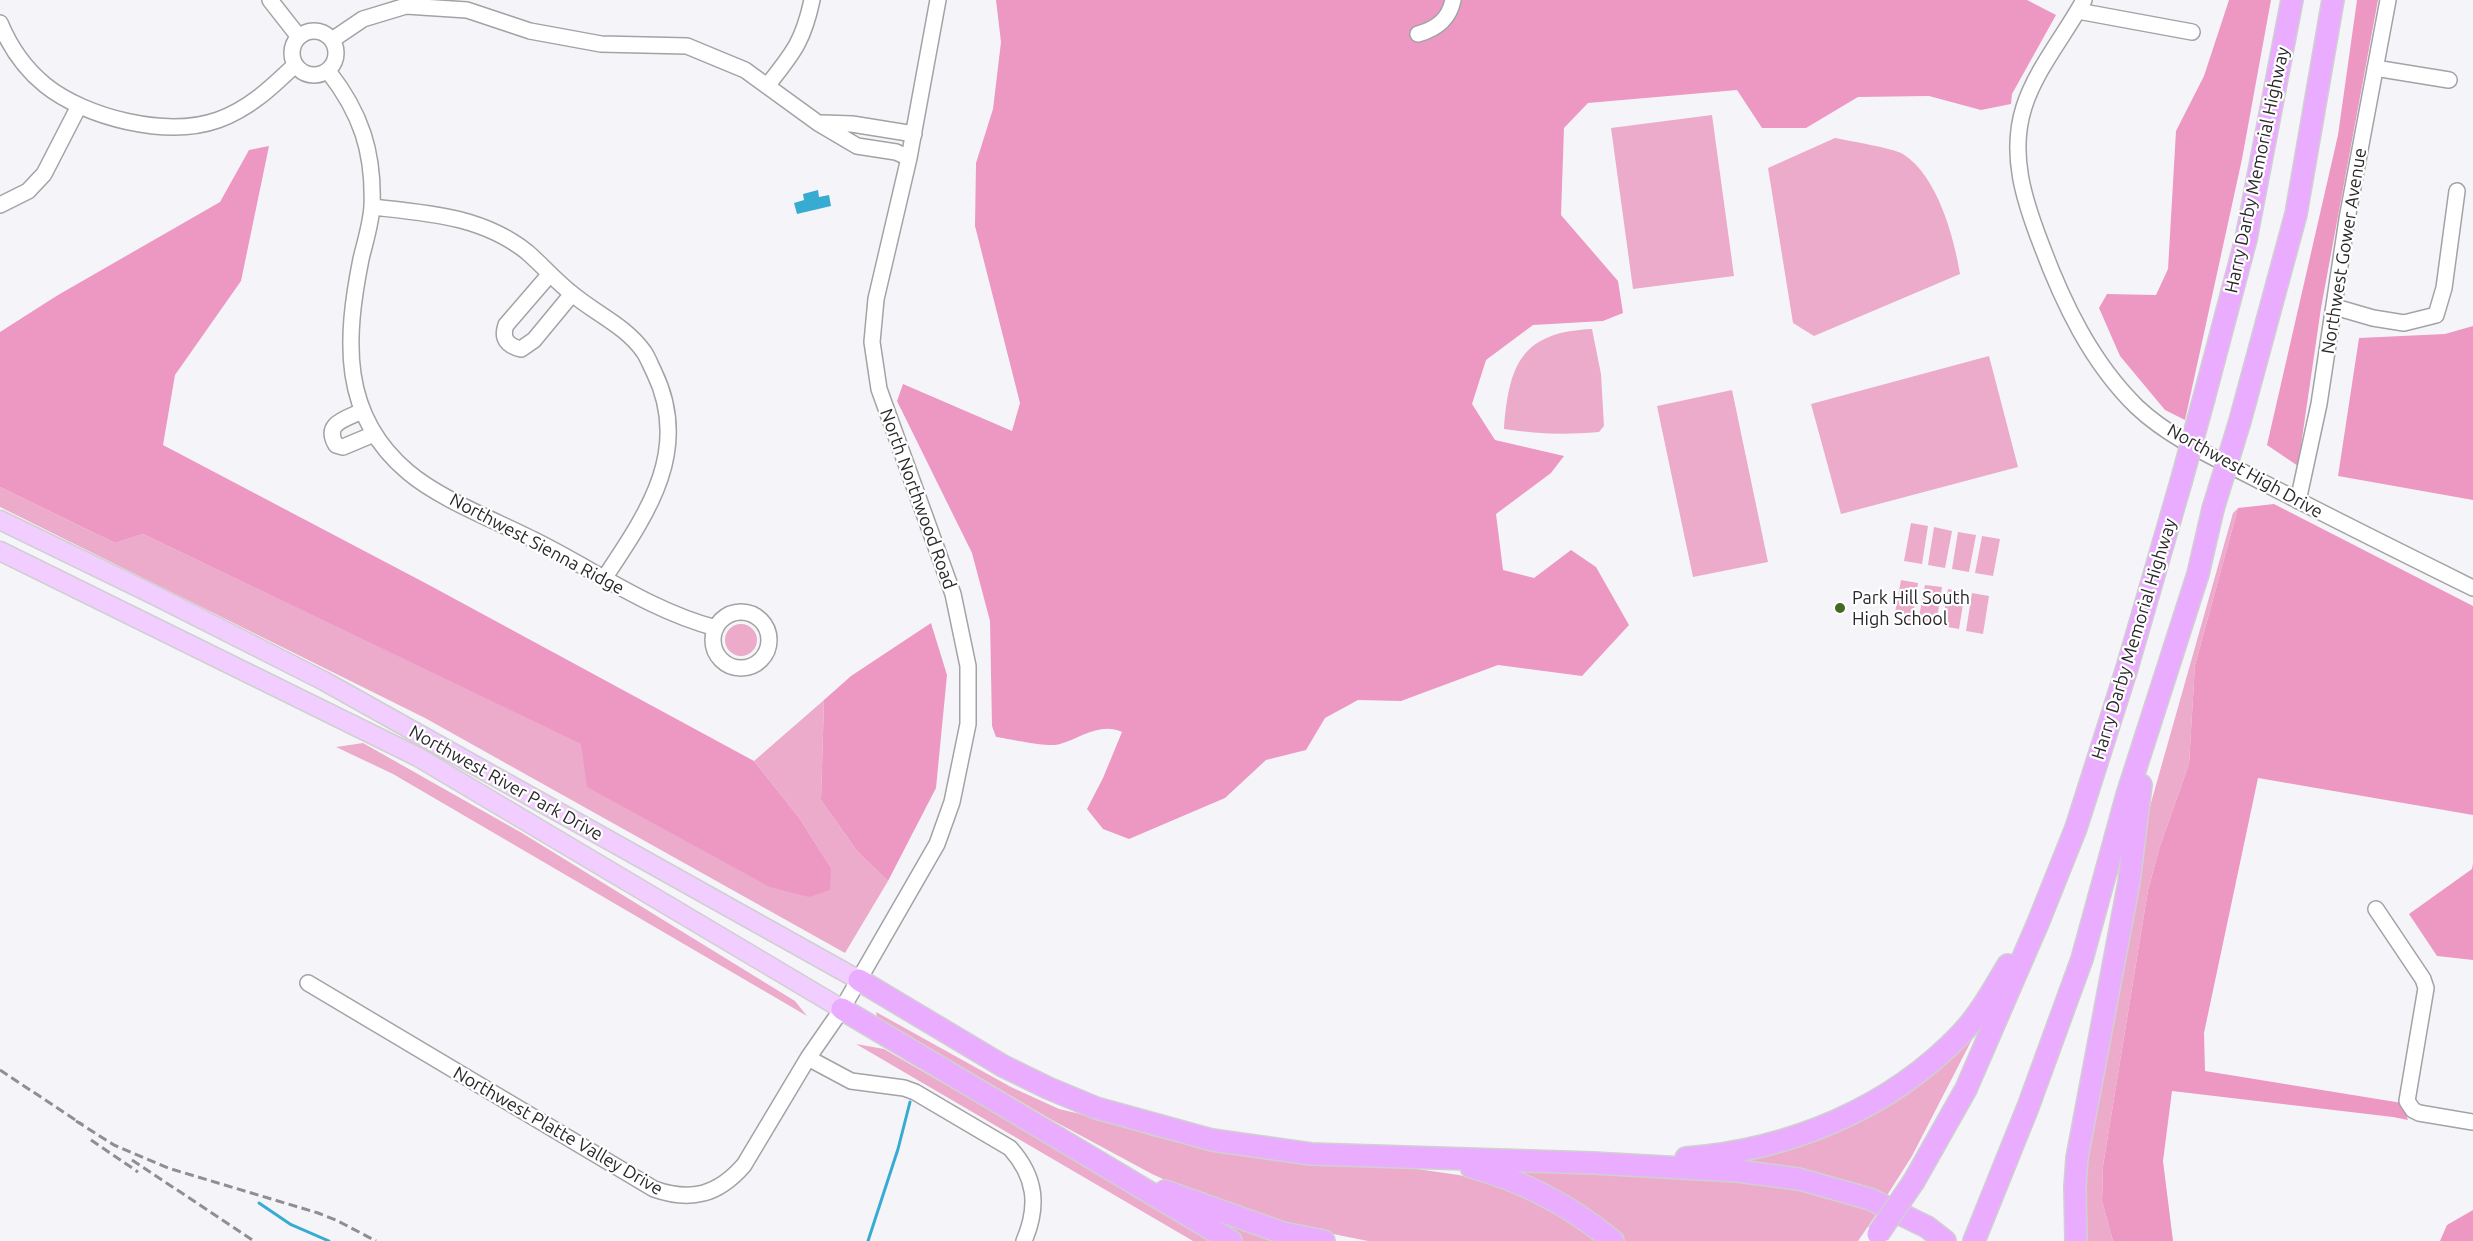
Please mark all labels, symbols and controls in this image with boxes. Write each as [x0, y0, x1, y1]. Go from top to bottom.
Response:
street label: Harry Darby Memorial Highway [2220, 45, 2294, 295]
street label: Northwest Gower Avenue [2317, 146, 2371, 356]
street label: North Northwood Road [875, 406, 961, 592]
street label: Northwest High Drive [2163, 419, 2327, 523]
street label: Northwest Sienna Ridge [446, 489, 628, 599]
street label: Harry Darby Memorial Highway [2087, 516, 2181, 762]
place label: Park Hill South High School [1852, 587, 1970, 630]
marker: Park Hill South High School [1833, 601, 1847, 615]
street label: Northwest River Park Drive [405, 721, 607, 845]
street label: Northwest Platte Valley Drive [449, 1062, 667, 1200]

